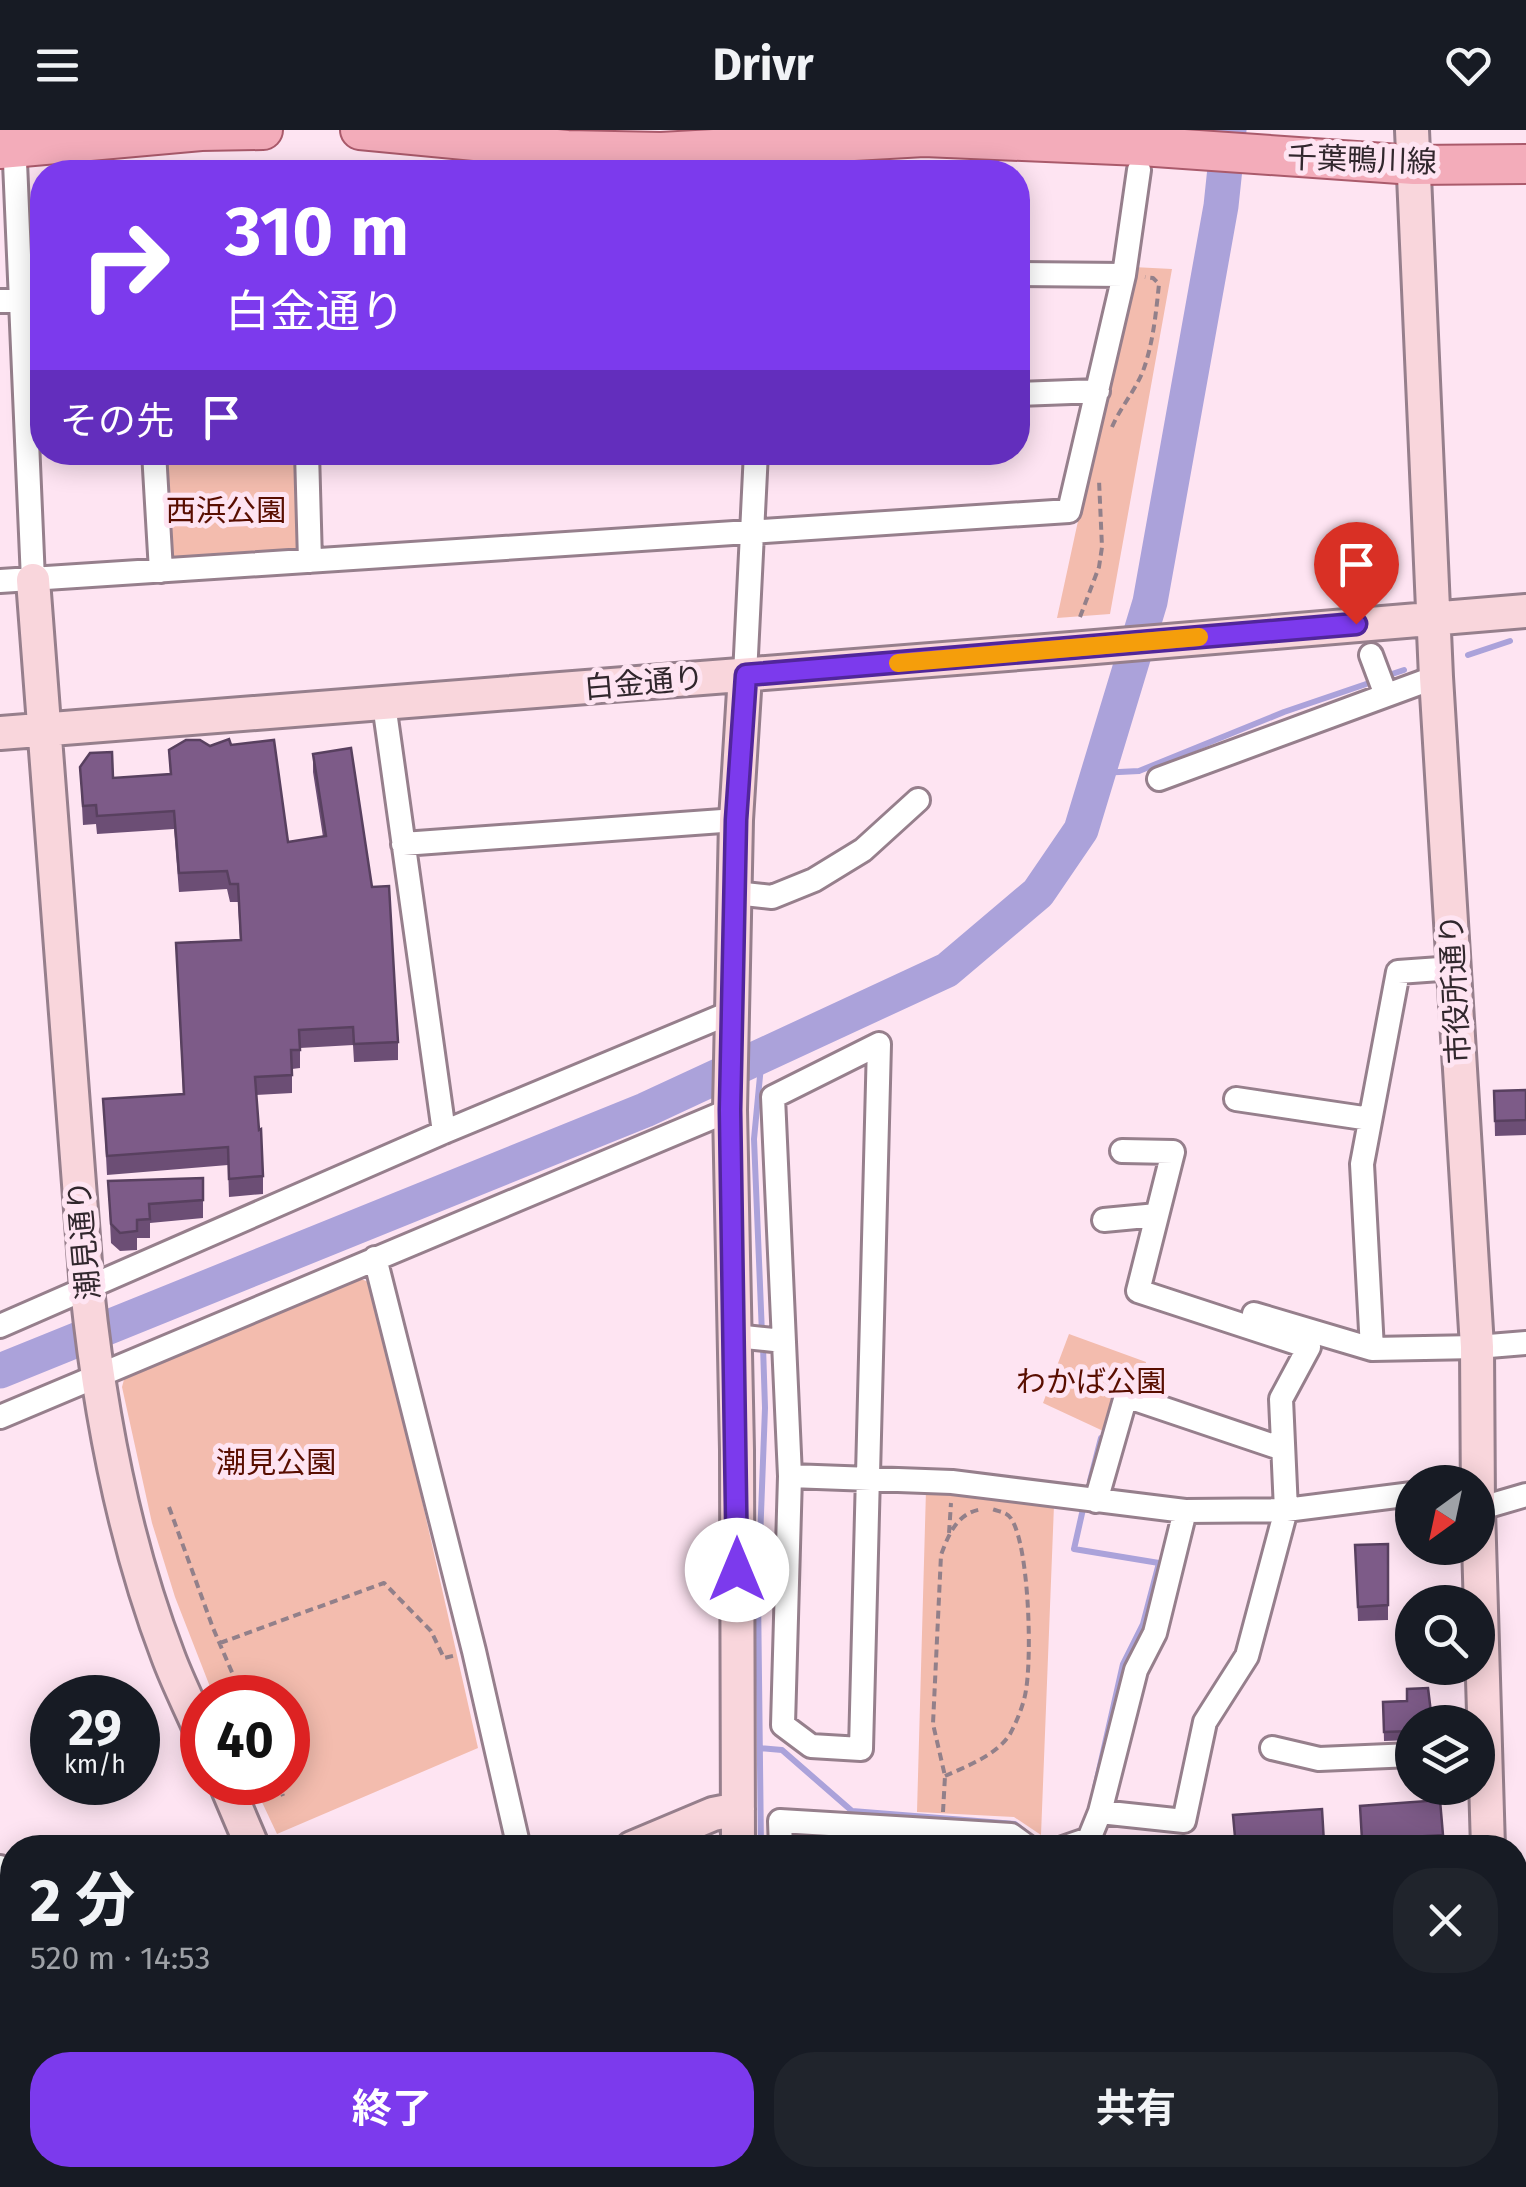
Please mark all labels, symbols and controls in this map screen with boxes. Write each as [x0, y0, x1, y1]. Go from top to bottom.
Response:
icon: menu [30, 38, 85, 93]
text: Drivr [712, 38, 814, 92]
icon: heart [1441, 38, 1496, 93]
street label: 千葉鴨川線 [1286, 139, 1438, 181]
text: 310 m [225, 190, 409, 274]
icon: right [60, 200, 190, 330]
text: 白金通り [225, 285, 405, 339]
icon: arrive [194, 390, 249, 445]
text: その先 [60, 398, 174, 444]
park label: 西浜公園 [166, 493, 286, 529]
pin [1314, 522, 1399, 625]
icon: arrive [1329, 537, 1384, 592]
street label: 白金通り [583, 660, 705, 706]
street label: 市役所通り [1433, 913, 1477, 1065]
street label: 潮見通り [61, 1179, 107, 1301]
park label: わかば公園 [1016, 1364, 1166, 1400]
park label: 潮見公園 [216, 1445, 336, 1481]
north arrow [1395, 1465, 1495, 1565]
map controls [1395, 1465, 1495, 1805]
position arrow [685, 1518, 789, 1622]
button: search [1395, 1585, 1495, 1685]
speed limit sign: 40 [180, 1675, 310, 1805]
text: 29 [68, 1698, 122, 1758]
button: layers [1395, 1705, 1495, 1805]
text: km/h [64, 1750, 126, 1780]
text: 2 分 [30, 1865, 135, 1937]
button: close [1393, 1868, 1498, 1973]
text: 520 m · 14:53 [30, 1939, 210, 1977]
button: 終了 [30, 2052, 754, 2167]
button: 共有 [774, 2052, 1498, 2167]

